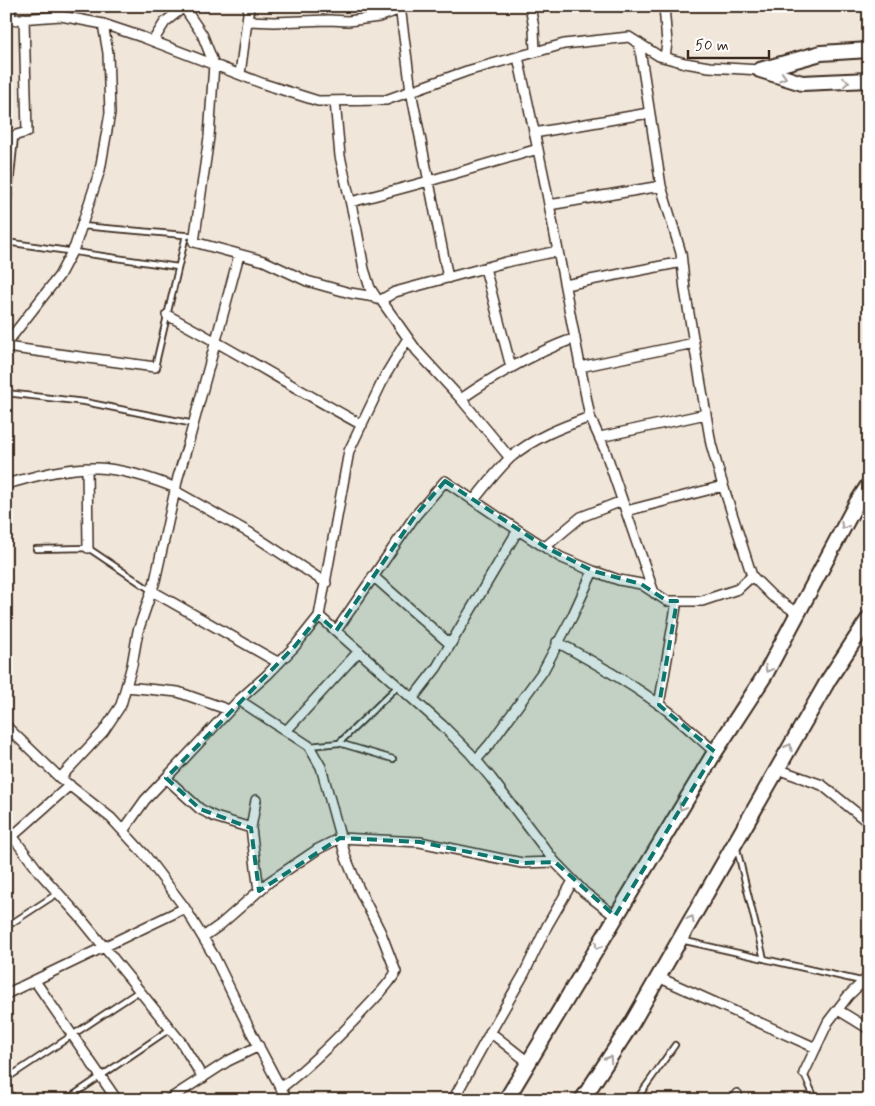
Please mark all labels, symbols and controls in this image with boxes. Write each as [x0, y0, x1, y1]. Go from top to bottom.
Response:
scale bar [688, 28, 769, 60]
text: 50 m [695, 36, 729, 56]
one-way arrow [779, 72, 787, 82]
one-way arrow [842, 76, 850, 87]
one-way arrow [840, 520, 850, 529]
one-way arrow [764, 664, 774, 673]
one-way arrow [783, 744, 793, 753]
one-way arrow [678, 801, 688, 810]
one-way arrow [685, 915, 695, 924]
one-way arrow [594, 941, 604, 950]
one-way arrow [602, 1055, 612, 1064]

